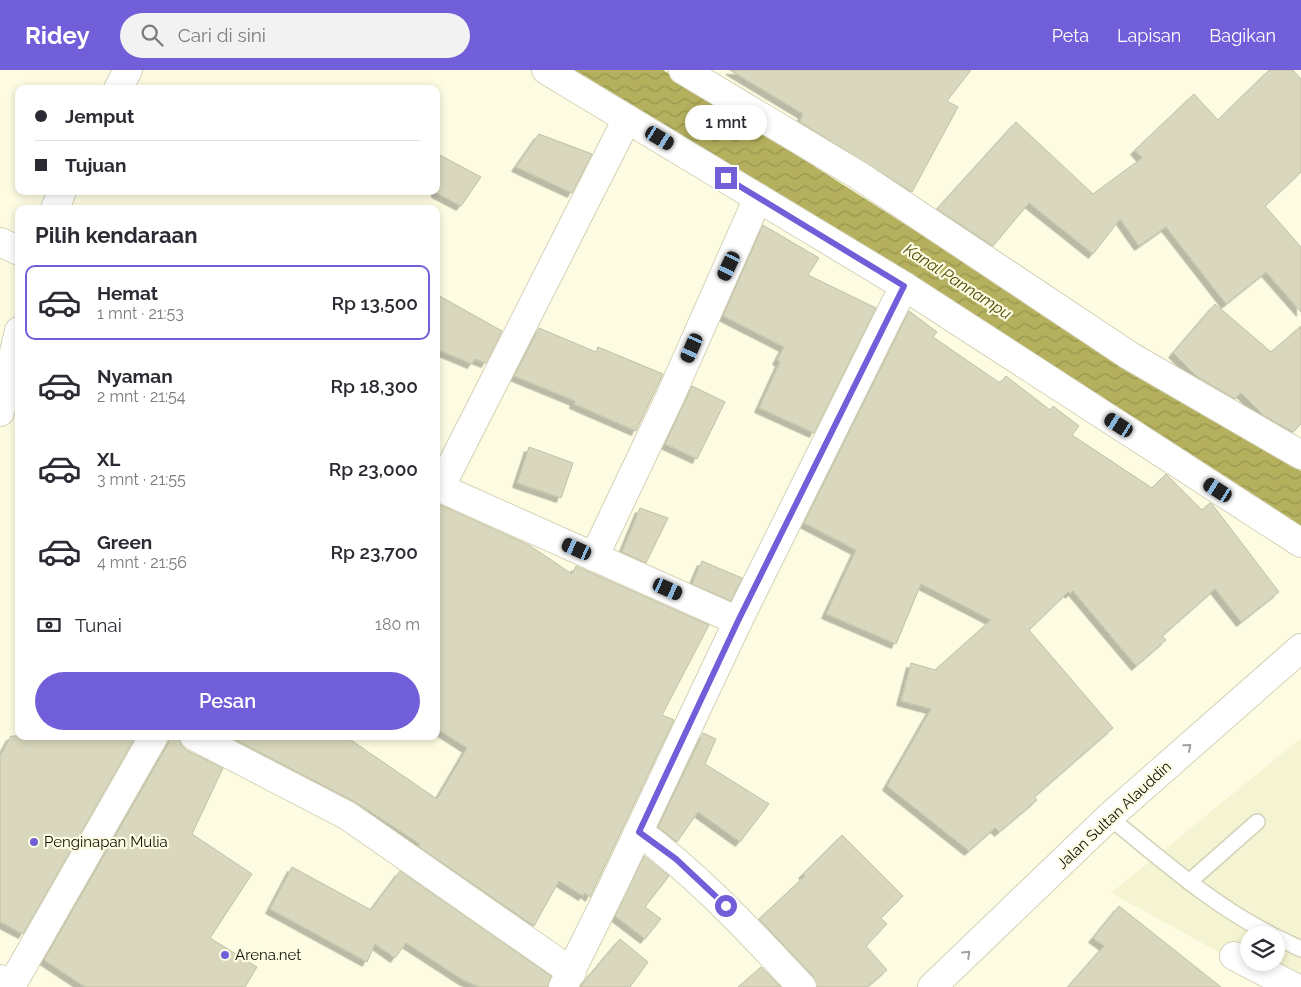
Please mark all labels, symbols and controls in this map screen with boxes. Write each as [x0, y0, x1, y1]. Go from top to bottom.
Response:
search box [120, 13, 470, 58]
text: Ridey [25, 21, 90, 50]
icon: search [138, 21, 166, 49]
text: Cari di sini [178, 24, 266, 46]
text: Peta [1052, 25, 1089, 46]
text: Lapisan [1117, 25, 1181, 46]
text: Bagikan [1209, 25, 1276, 46]
text: Jemput [65, 105, 134, 127]
callout: 1 mnt [685, 106, 767, 140]
text: 1 mnt [705, 113, 747, 132]
car [643, 124, 676, 152]
text: Tujuan [65, 154, 126, 176]
route end [715, 167, 737, 189]
text: Pilih kendaraan [35, 222, 197, 248]
water label: Kanal Pannampu [900, 240, 1015, 323]
car [715, 249, 742, 283]
icon: car [37, 280, 82, 325]
text: Hemat [97, 282, 158, 304]
text: Rp 13,500 [332, 292, 418, 314]
text: 1 mnt · 21:53 [97, 304, 184, 323]
car [679, 331, 704, 365]
icon: car [37, 363, 82, 408]
text: Nyaman [97, 365, 173, 387]
text: Rp 18,300 [331, 375, 418, 397]
text: 2 mnt · 21:54 [97, 387, 186, 406]
car [1102, 411, 1135, 439]
icon: car [37, 446, 82, 491]
text: XL [97, 448, 120, 470]
text: Rp 23,000 [329, 458, 418, 480]
text: 3 mnt · 21:55 [97, 470, 186, 489]
car [1201, 476, 1234, 504]
icon: car [37, 529, 82, 574]
text: Green [97, 531, 152, 553]
car [560, 536, 593, 562]
text: Rp 23,700 [331, 541, 418, 563]
text: 4 mnt · 21:56 [97, 553, 187, 572]
car [651, 576, 684, 602]
icon: cash [35, 611, 63, 639]
text: Tunai [75, 614, 122, 636]
text: 180 m [375, 615, 420, 634]
button: Pesan [35, 672, 420, 730]
one-way arrow [1183, 744, 1192, 753]
street label: Jalan Sultan Alauddin [1053, 757, 1175, 873]
place label: Penginapan Mulia [44, 833, 168, 851]
marker: Penginapan Mulia [28, 836, 40, 848]
route start [715, 895, 737, 917]
map controls [1240, 926, 1285, 971]
button: layers [1240, 926, 1285, 971]
place label: Arena.net [235, 946, 301, 964]
marker: Arena.net [219, 949, 231, 961]
one-way arrow [962, 950, 971, 959]

